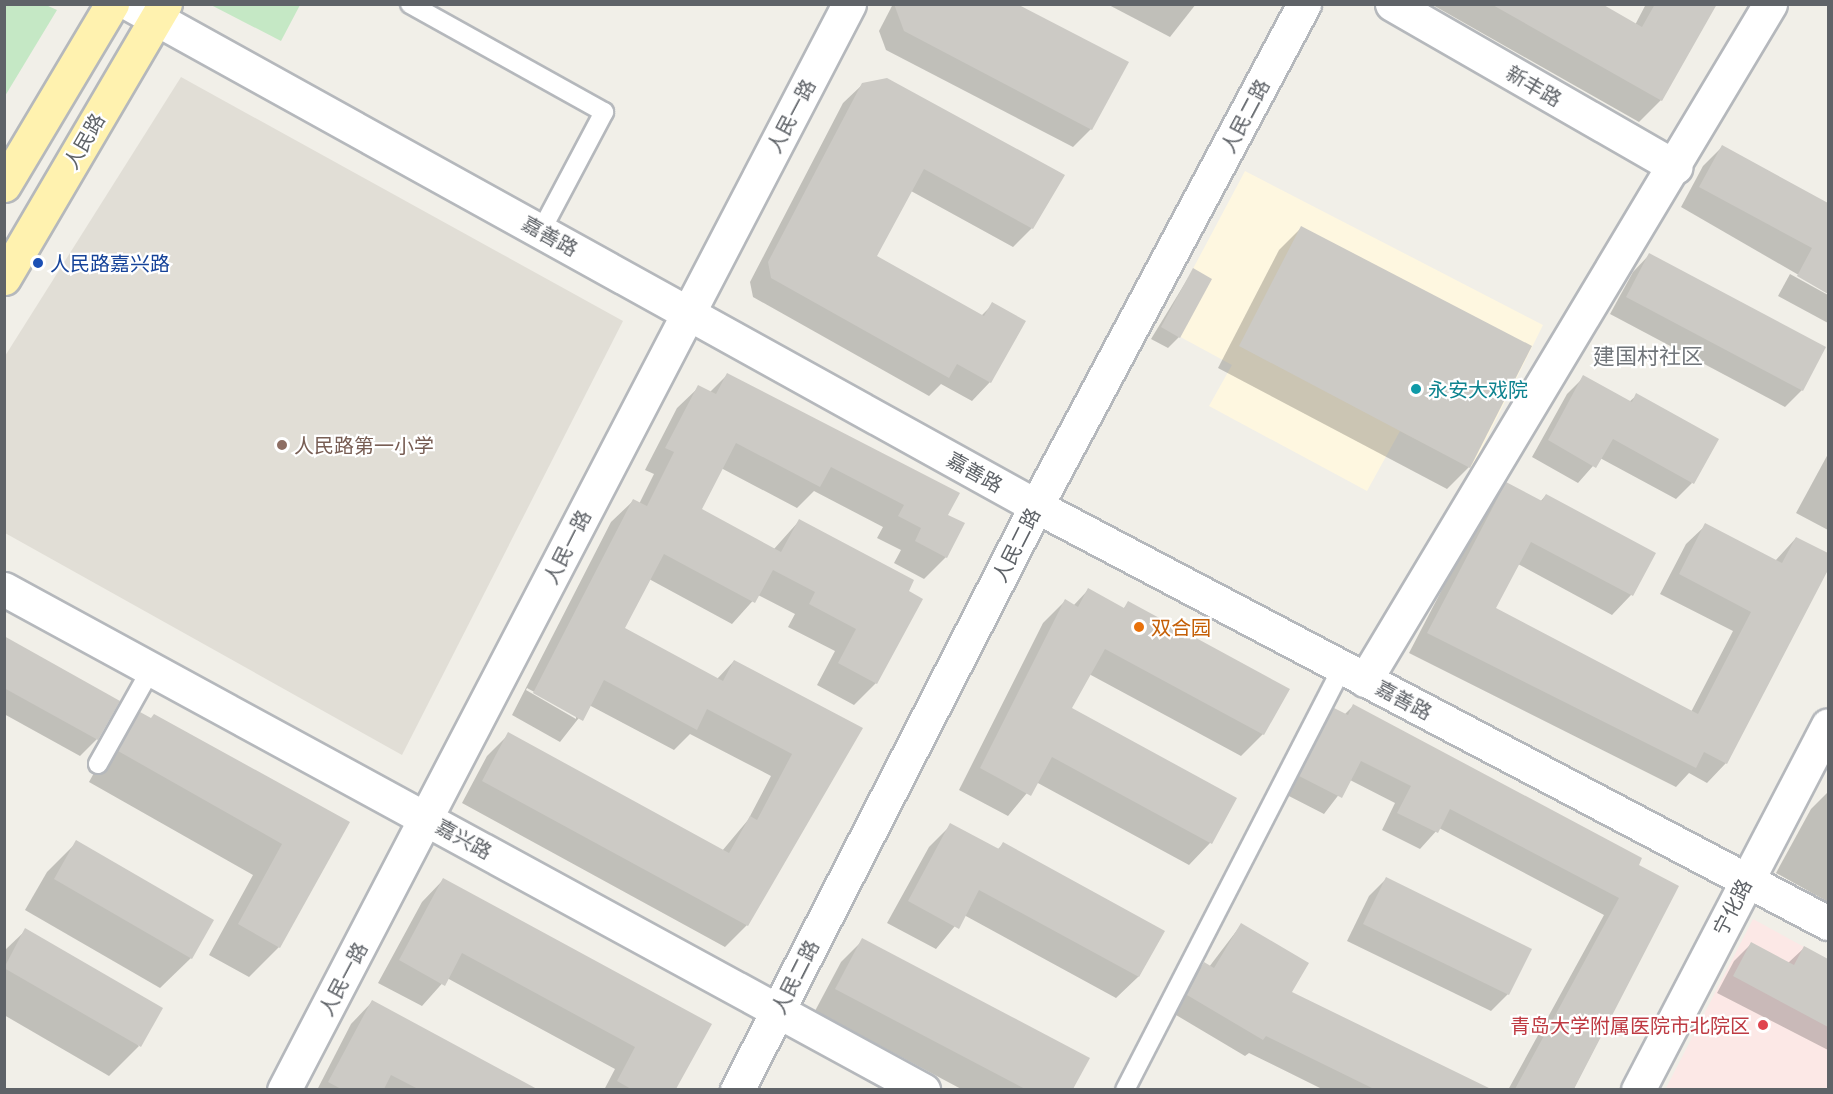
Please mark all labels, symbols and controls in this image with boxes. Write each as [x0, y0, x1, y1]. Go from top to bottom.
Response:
street label: 新丰路 [1502, 61, 1566, 111]
street label: 人民一路 [762, 75, 820, 157]
street label: 人民二路 [1216, 75, 1274, 157]
street label: 人民路 [59, 109, 109, 173]
street label: 嘉善路 [518, 211, 582, 261]
place label: 人民路嘉兴路 [50, 251, 170, 275]
marker: 人民路嘉兴路 [31, 256, 45, 270]
district label: 建国村社区 [1593, 343, 1703, 369]
place label: 永安大戏院 [1428, 377, 1528, 401]
marker: 永安大戏院 [1409, 382, 1423, 396]
place label: 人民路第一小学 [294, 433, 434, 457]
marker: 人民路第一小学 [275, 438, 289, 452]
street label: 嘉善路 [943, 447, 1007, 497]
street label: 人民二路 [987, 504, 1045, 586]
street label: 人民一路 [538, 506, 596, 588]
place label: 双合园 [1151, 615, 1211, 639]
marker: 双合园 [1132, 620, 1146, 634]
street label: 嘉善路 [1372, 675, 1436, 725]
street label: 嘉兴路 [432, 814, 496, 864]
street label: 宁化路 [1708, 875, 1756, 939]
street label: 人民二路 [766, 936, 824, 1018]
street label: 人民一路 [314, 938, 372, 1020]
place label: 青岛大学附属医院市北院区 [1510, 1013, 1750, 1037]
marker: 青岛大学附属医院市北院区 [1754, 1016, 1772, 1034]

